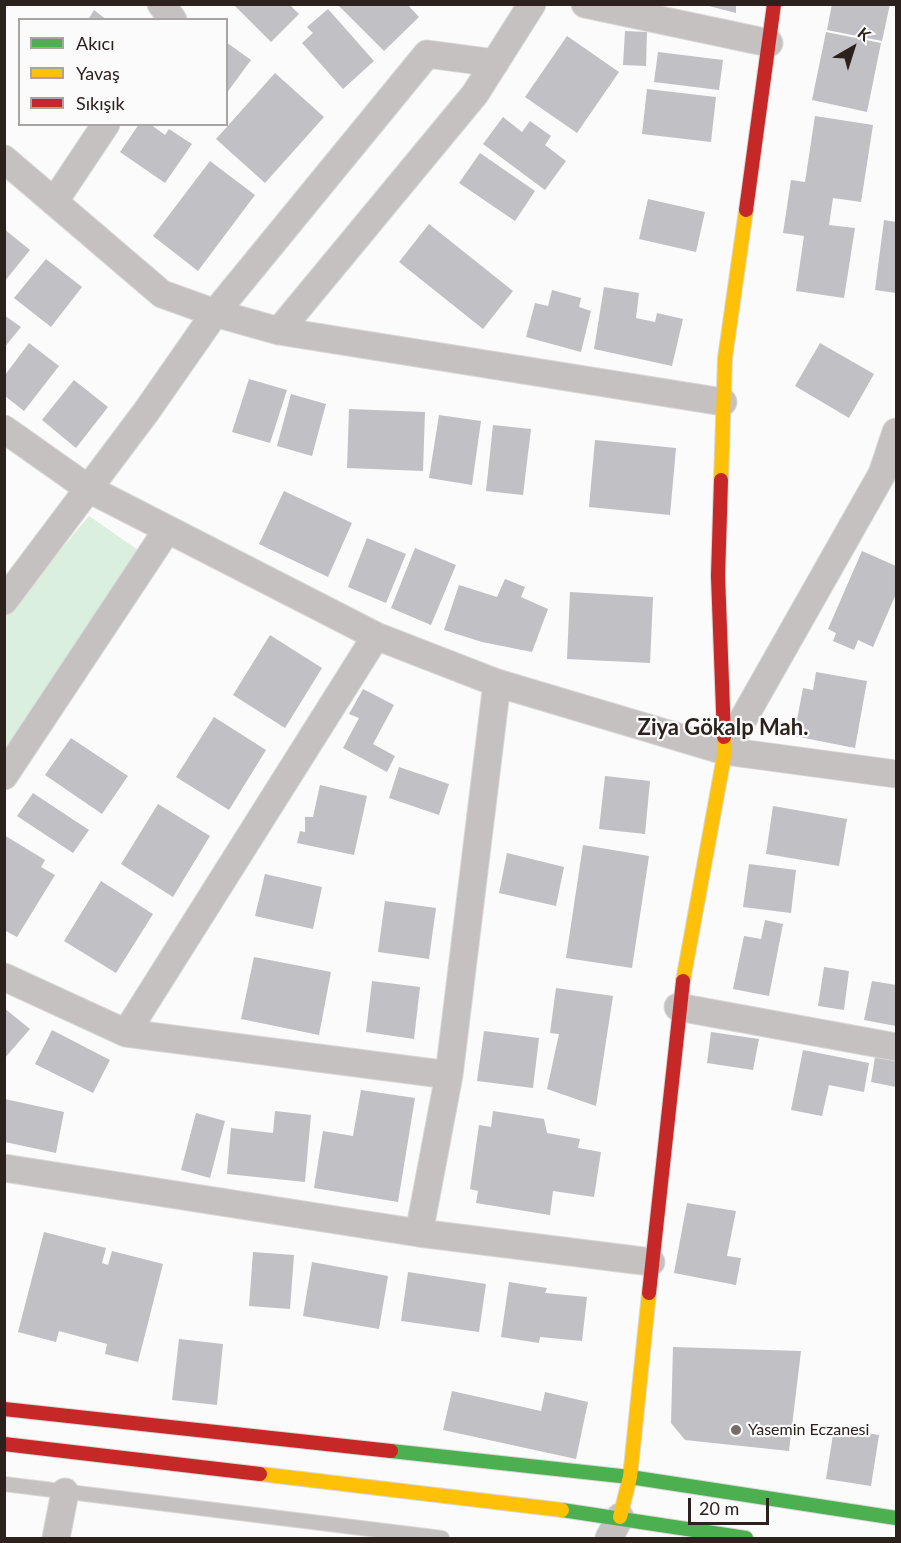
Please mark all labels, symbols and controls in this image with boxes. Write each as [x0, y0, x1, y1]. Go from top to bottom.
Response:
legend [18, 18, 228, 126]
north arrow [823, 18, 883, 78]
text: K [854, 23, 875, 44]
text: Akıcı [76, 32, 115, 54]
text: Yavaş [76, 62, 120, 84]
text: Sıkışık [76, 92, 125, 114]
district label: Ziya Gökalp Mah. [638, 715, 808, 741]
place label: Yasemin Eczanesi [748, 1420, 869, 1440]
marker: Yasemin Eczanesi [729, 1423, 743, 1437]
scale bar [691, 1486, 772, 1524]
text: 20 m [699, 1497, 739, 1519]

